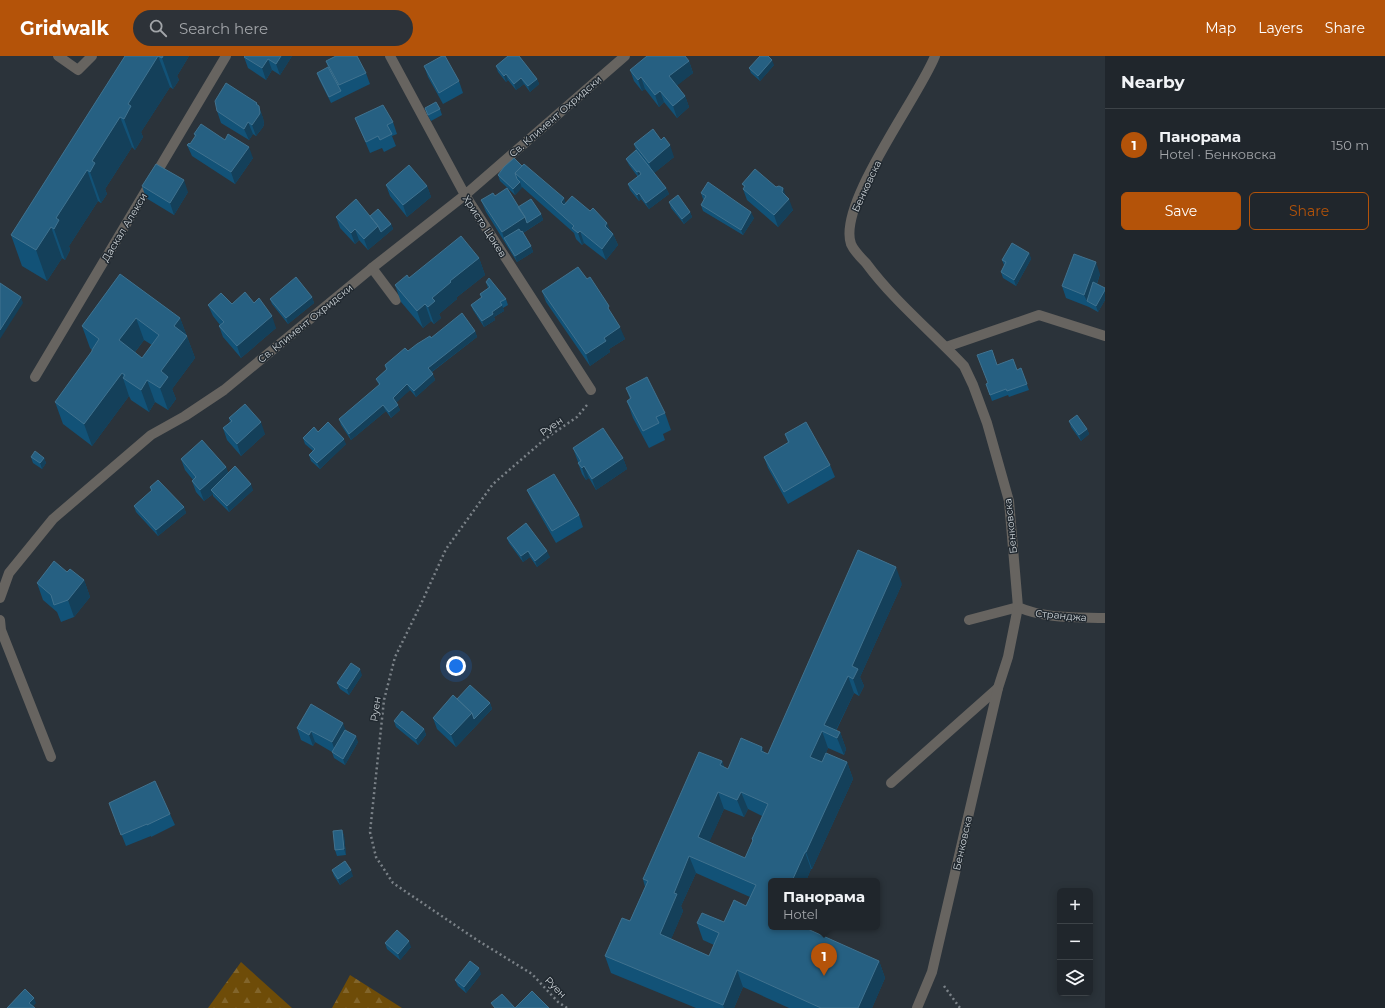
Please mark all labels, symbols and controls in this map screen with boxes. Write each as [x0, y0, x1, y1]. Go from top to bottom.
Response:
search box [133, 10, 413, 46]
text: Gridwalk [20, 17, 109, 40]
icon: search [147, 17, 169, 39]
text: Search here [179, 19, 268, 38]
text: Map [1205, 19, 1236, 37]
text: Layers [1258, 19, 1303, 37]
text: Share [1325, 19, 1365, 37]
text: Nearby [1121, 72, 1185, 92]
street label: Св. Климент Охридски [506, 73, 604, 160]
text: Панорама [1159, 127, 1241, 146]
text: 1 [1131, 137, 1137, 153]
text: 150 m [1331, 137, 1369, 153]
text: Hotel · Бенковска [1159, 146, 1276, 162]
street label: Бенковска [849, 158, 884, 214]
street label: Даскал Алекси [99, 190, 150, 264]
button: Save [1121, 192, 1241, 230]
button: Share [1249, 192, 1369, 230]
street label: Христо Цокев [460, 193, 510, 260]
street label: Св. Климент Охридски [255, 281, 355, 366]
street label: Руен [537, 414, 565, 439]
street label: Бенковска [1001, 498, 1020, 554]
street label: Странджа [1035, 607, 1087, 624]
your location [446, 656, 466, 676]
street label: Руен [367, 696, 384, 723]
street label: Бенковска [950, 815, 975, 872]
popup [768, 878, 880, 930]
text: Панорама [783, 887, 865, 906]
map controls [1057, 888, 1093, 996]
button: + [1057, 888, 1093, 924]
text: Hotel [783, 906, 818, 922]
button: − [1057, 924, 1093, 960]
pin: 1 [811, 943, 837, 976]
button: layers [1057, 960, 1093, 996]
street label: Руен [542, 974, 569, 1001]

